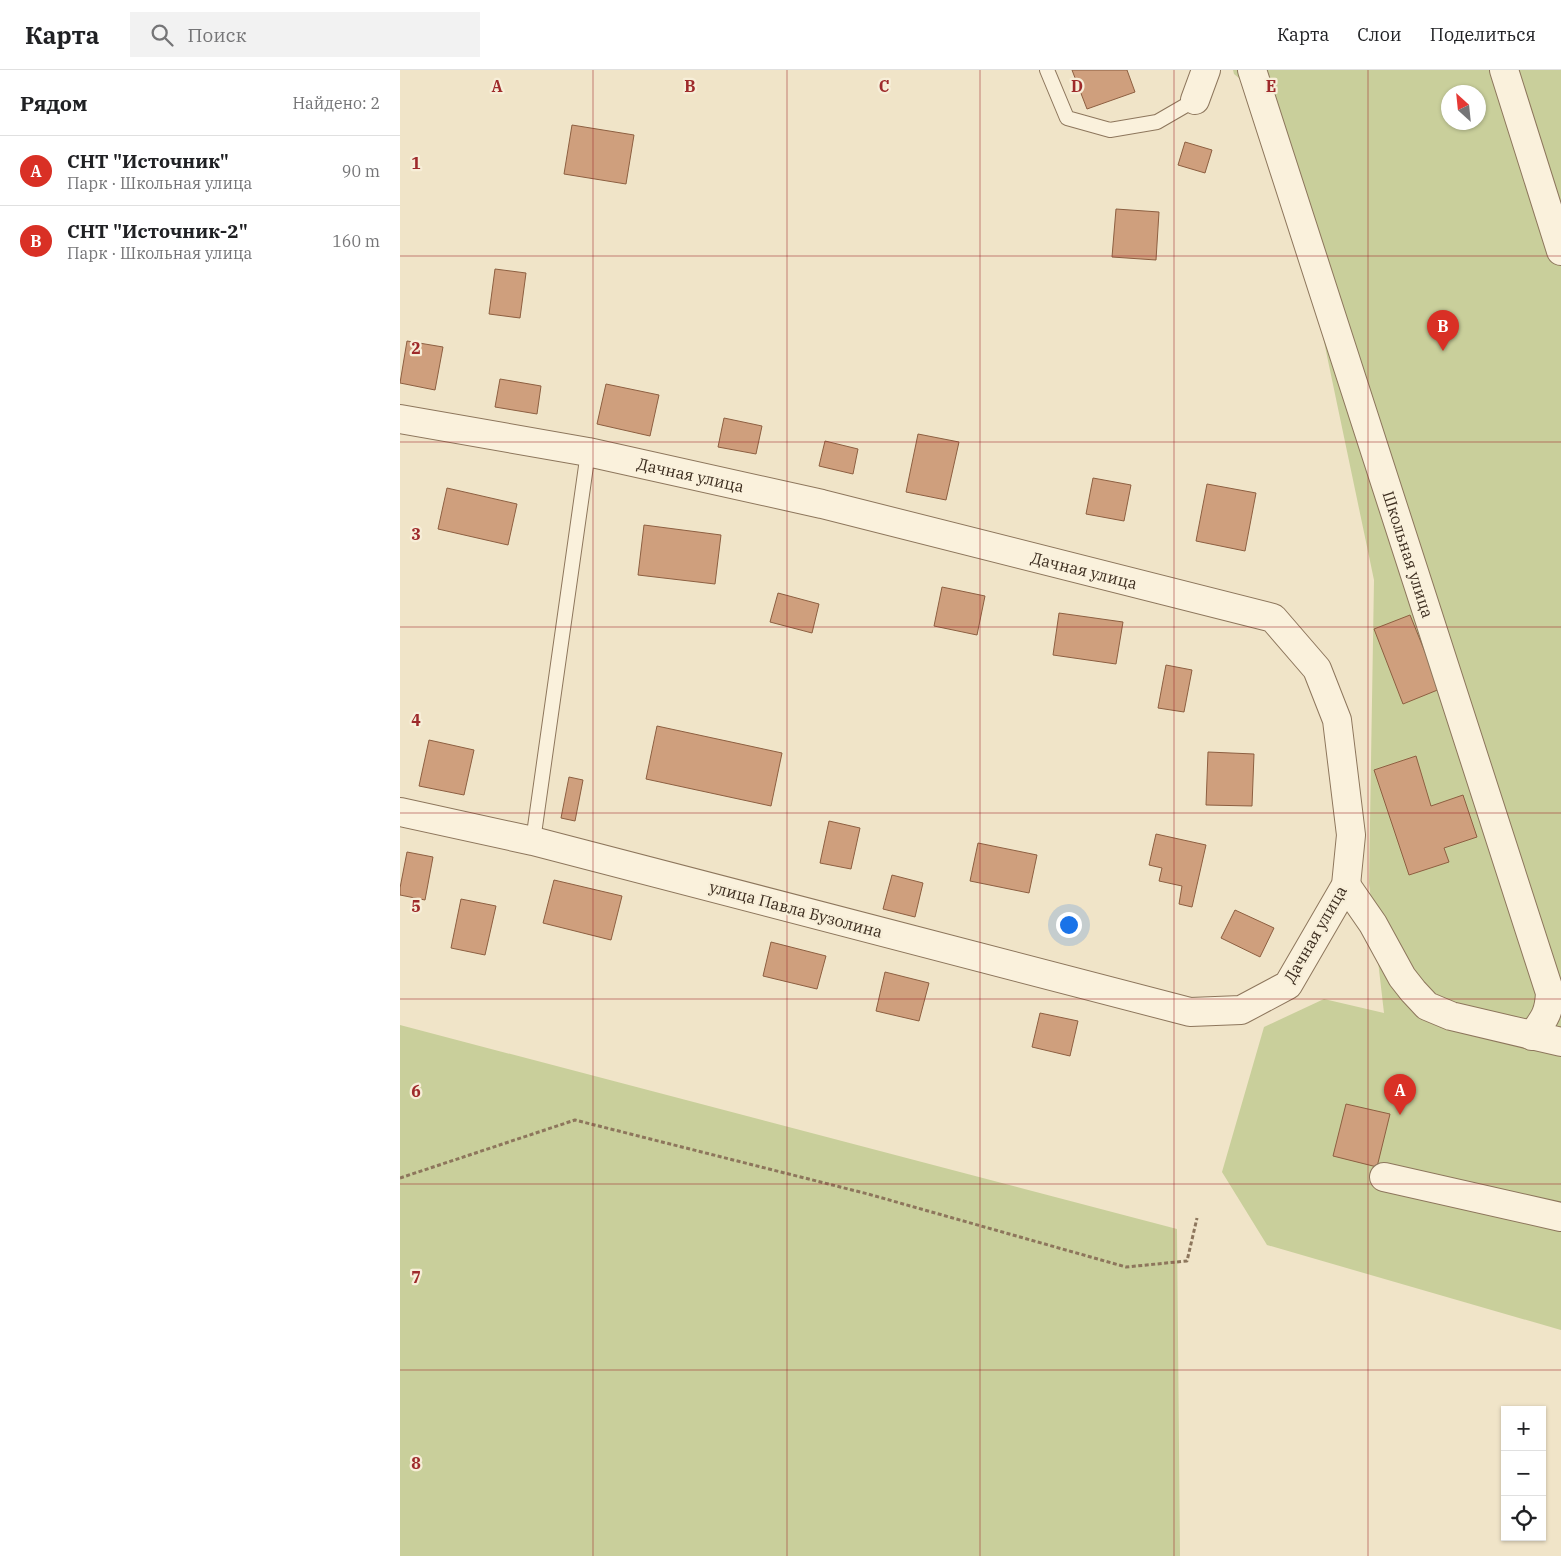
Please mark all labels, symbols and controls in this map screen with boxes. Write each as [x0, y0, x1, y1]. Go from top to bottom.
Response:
search box [130, 12, 480, 57]
text: Карта [25, 19, 100, 51]
icon: search [148, 21, 176, 49]
text: Поиск [188, 23, 247, 47]
text: Карта [1277, 23, 1329, 46]
text: Слои [1357, 23, 1402, 46]
text: Поделиться [1430, 23, 1536, 46]
text: A [491, 76, 503, 96]
text: B [684, 76, 696, 96]
text: C [879, 76, 889, 96]
text: D [1071, 76, 1083, 96]
text: E [1266, 76, 1276, 96]
north arrow [1441, 85, 1486, 130]
text: Рядом [20, 89, 88, 117]
text: Найдено: 2 [292, 93, 380, 113]
text: СНТ "Источник" [67, 149, 229, 173]
text: 1 [411, 153, 421, 173]
text: A [30, 161, 42, 181]
text: 90 m [342, 161, 380, 181]
text: Парк · Школьная улица [67, 173, 252, 193]
text: СНТ "Источник-2" [67, 219, 248, 243]
text: B [30, 231, 42, 251]
text: 160 m [332, 231, 380, 251]
text: Парк · Школьная улица [67, 243, 252, 263]
pin: B [1427, 310, 1459, 351]
text: 2 [411, 338, 421, 358]
street label: Дачная улица [635, 453, 746, 496]
street label: Школьная улица [1379, 488, 1438, 621]
text: 3 [411, 524, 421, 544]
street label: Дачная улица [1029, 547, 1140, 593]
text: 4 [411, 710, 421, 730]
street label: улица Павла Бузолина [707, 876, 885, 942]
street label: Дачная улица [1279, 882, 1351, 986]
text: 5 [411, 896, 421, 916]
your location [1056, 912, 1082, 938]
pin: A [1384, 1074, 1416, 1115]
text: 6 [411, 1081, 421, 1101]
text: 7 [411, 1267, 421, 1287]
map controls [1501, 1406, 1546, 1541]
button: + [1501, 1406, 1546, 1451]
button: − [1501, 1451, 1546, 1496]
text: 8 [411, 1453, 421, 1473]
button: locate [1501, 1496, 1546, 1541]

